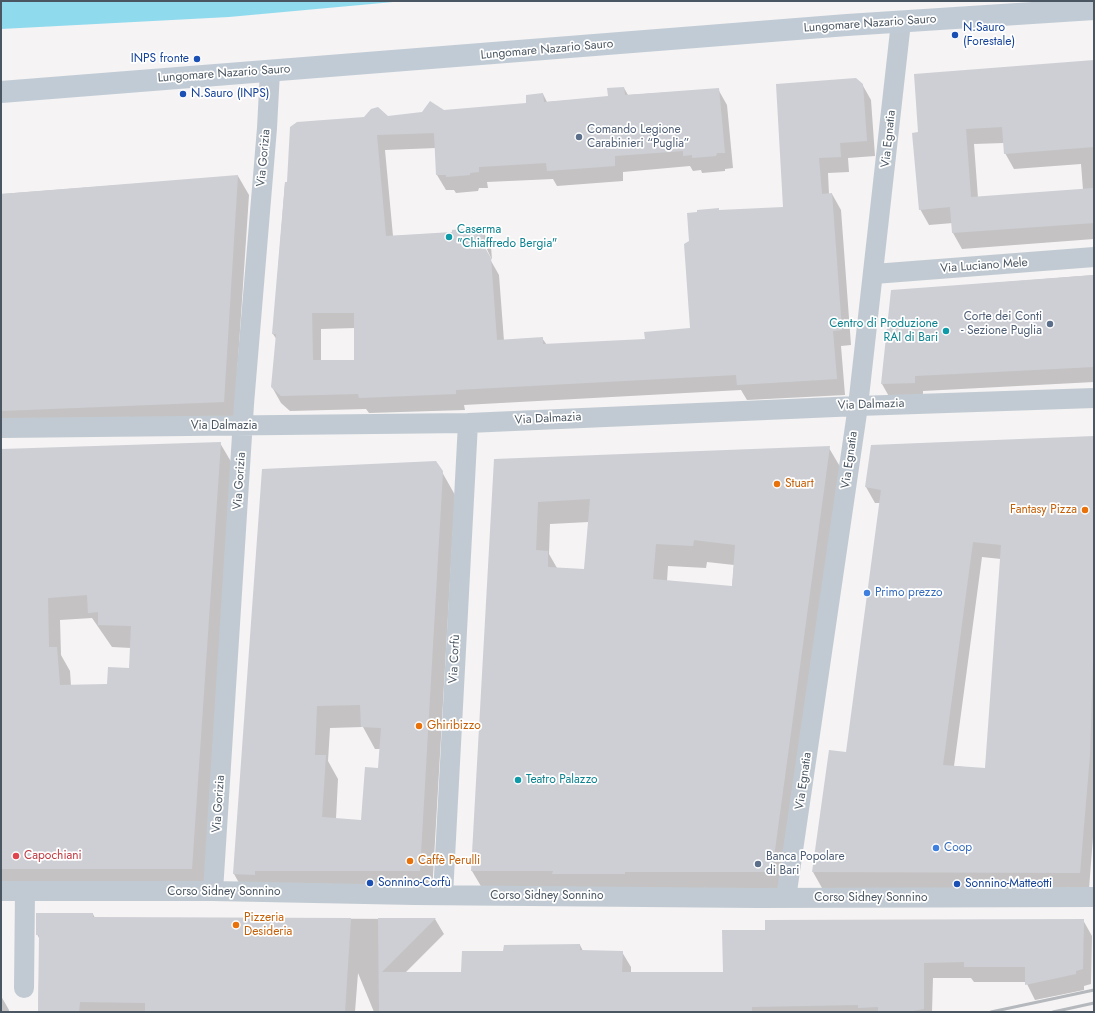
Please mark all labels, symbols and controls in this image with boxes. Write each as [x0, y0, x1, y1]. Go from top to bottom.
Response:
street label: Lungomare Nazario Sauro [803, 12, 937, 36]
place label: N.Sauro (Forestale) [963, 21, 1015, 49]
marker: N.Sauro (Forestale) [950, 30, 960, 40]
street label: Lungomare Nazario Sauro [480, 37, 614, 63]
place label: INPS fronte [131, 52, 189, 66]
marker: INPS fronte [192, 54, 202, 64]
street label: Lungomare Nazario Sauro [157, 62, 291, 86]
place label: N.Sauro (INPS) [191, 87, 269, 101]
marker: N.Sauro (INPS) [178, 89, 188, 99]
street label: Via Egnatia [879, 110, 899, 168]
place label: Comando Legione Carabinieri “Puglia” [587, 123, 689, 151]
street label: Via Gorizia [254, 129, 274, 187]
marker: Comando Legione Carabinieri “Puglia” [574, 132, 584, 142]
place label: Caserma "Chiaffredo Bergia" [457, 223, 557, 251]
marker: Caserma "Chiaffredo Bergia" [444, 232, 454, 242]
street label: Via Luciano Mele [940, 256, 1028, 276]
place label: Corte dei Conti - Sezione Puglia [961, 310, 1042, 338]
place label: Centro di Produzione RAI di Bari [829, 317, 938, 345]
marker: Corte dei Conti - Sezione Puglia [1045, 319, 1055, 329]
marker: Centro di Produzione RAI di Bari [941, 326, 951, 336]
street label: Via Dalmazia [837, 397, 905, 413]
street label: Via Dalmazia [514, 410, 582, 428]
street label: Via Dalmazia [191, 419, 257, 433]
street label: Via Egnatia [839, 430, 861, 490]
street label: Via Gorizia [231, 452, 249, 510]
place label: Stuart [785, 477, 814, 491]
marker: Stuart [772, 479, 782, 489]
place label: Fantasy Pizza [1010, 503, 1077, 517]
marker: Fantasy Pizza [1080, 505, 1090, 515]
place label: Primo prezzo [875, 586, 943, 600]
marker: Primo prezzo [862, 588, 872, 598]
street label: Via Corfù [447, 634, 463, 684]
place label: Ghiribizzo [427, 719, 481, 733]
marker: Ghiribizzo [414, 721, 424, 731]
street label: Via Egnatia [793, 751, 815, 811]
place label: Teatro Palazzo [526, 773, 598, 787]
street label: Via Gorizia [210, 775, 228, 833]
marker: Teatro Palazzo [513, 775, 523, 785]
place label: Coop [944, 841, 972, 855]
marker: Coop [931, 843, 941, 853]
place label: Capochiani [24, 849, 82, 863]
place label: Banca Popolare di Bari [766, 850, 845, 878]
marker: Capochiani [11, 851, 21, 861]
place label: Caffè Perulli [418, 854, 480, 868]
marker: Caffè Perulli [405, 856, 415, 866]
marker: Banca Popolare di Bari [753, 859, 763, 869]
place label: Sonnino-Corfù [378, 876, 451, 890]
place label: Sonnino-Matteotti [965, 877, 1052, 891]
marker: Sonnino-Corfù [365, 878, 375, 888]
marker: Sonnino-Matteotti [952, 879, 962, 889]
street label: Corso Sidney Sonnino [167, 885, 281, 899]
street label: Corso Sidney Sonnino [490, 889, 604, 903]
street label: Corso Sidney Sonnino [814, 891, 928, 905]
place label: Pizzeria Desideria [244, 911, 292, 939]
marker: Pizzeria Desideria [231, 920, 241, 930]

